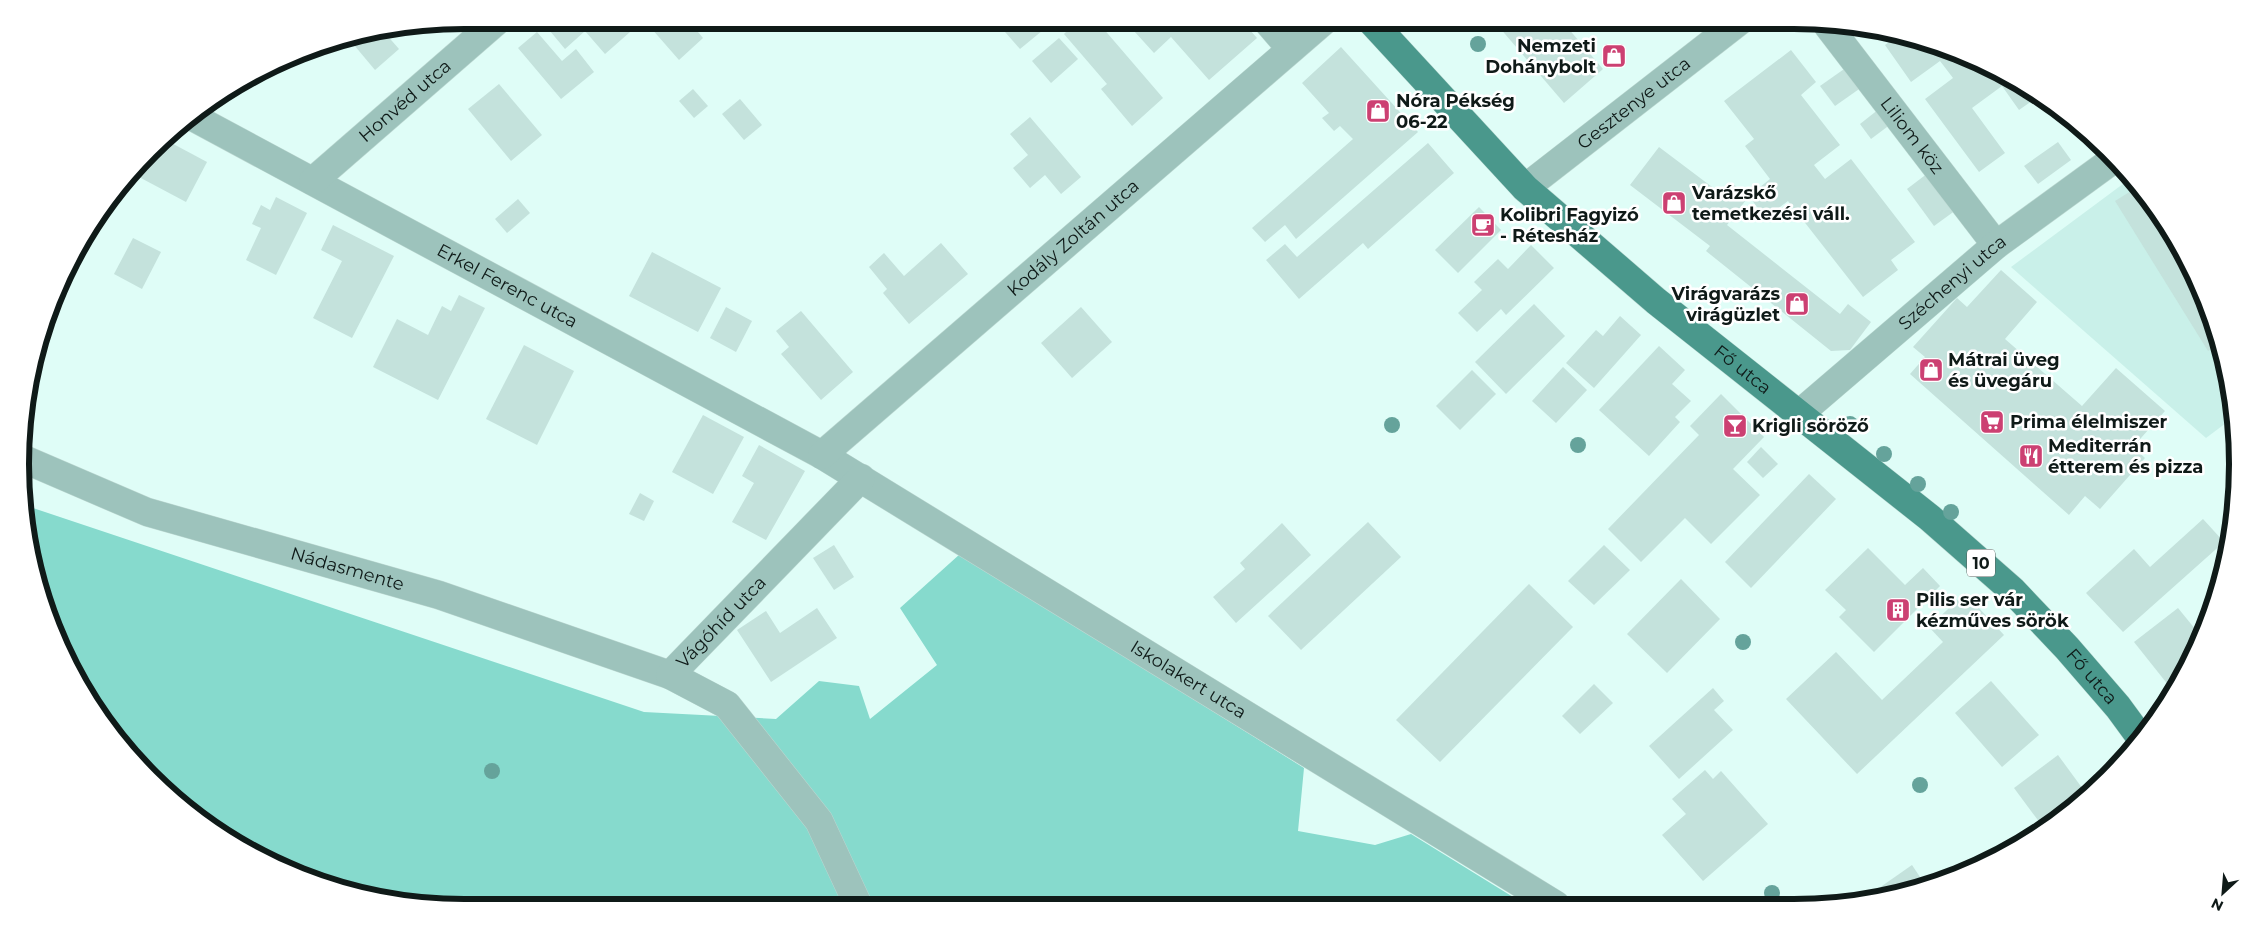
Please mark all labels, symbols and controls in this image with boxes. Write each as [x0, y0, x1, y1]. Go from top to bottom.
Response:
place label: Nemzeti Dohánybolt [1485, 35, 1596, 78]
shop icon: Nemzeti Dohánybolt [1601, 43, 1627, 69]
street label: Gesztenye utca [1573, 52, 1695, 154]
street label: Honvéd utca [354, 55, 456, 147]
place label: Nóra Pékség 06-22 [1396, 90, 1515, 133]
street label: Liliom köz [1876, 93, 1948, 178]
shop icon: Nóra Pékség 06-22 [1365, 98, 1391, 124]
street label: Kodály Zoltán utca [1003, 175, 1144, 301]
place label: Varázskő temetkezési váll. [1691, 182, 1850, 225]
shop icon: Varázskő temetkezési váll. [1661, 190, 1687, 216]
place label: Kolibri Fagyizó - Rétesház [1500, 204, 1639, 247]
cafe icon: Kolibri Fagyizó - Rétesház [1470, 212, 1496, 238]
street label: Széchenyi utca [1894, 230, 2011, 335]
street label: Erkel Ferenc utca [433, 239, 581, 333]
place label: Virágvarázs virágüzlet [1670, 283, 1780, 326]
shop icon: Virágvarázs virágüzlet [1784, 291, 1810, 317]
street label: Fő utca [1709, 340, 1776, 399]
place label: Mátrai üveg és üvegáru [1948, 349, 2060, 392]
shop icon: Mátrai üveg és üvegáru [1918, 357, 1944, 383]
supermarket icon: Prima élelmiszer [1979, 409, 2005, 435]
place label: Prima élelmiszer [2010, 411, 2168, 433]
bar icon: Krigli söröző [1722, 413, 1748, 439]
place label: Krigli söröző [1752, 415, 1869, 437]
place label: Mediterrán étterem és pizza [2048, 435, 2203, 478]
restaurant icon: Mediterrán étterem és pizza [2018, 443, 2044, 469]
street label: Nádasmente [288, 542, 407, 596]
road number: 10 [1967, 550, 1995, 576]
street label: Vágóhíd utca [672, 571, 771, 673]
place label: Pilis ser vár kézműves sörök [1916, 589, 2069, 632]
building icon: Pilis ser vár kézműves sörök [1885, 597, 1911, 623]
street label: Iskolakert utca [1126, 636, 1250, 723]
street label: Fő utca [2062, 644, 2122, 709]
north arrow [2198, 868, 2248, 918]
text: N [2208, 894, 2226, 915]

